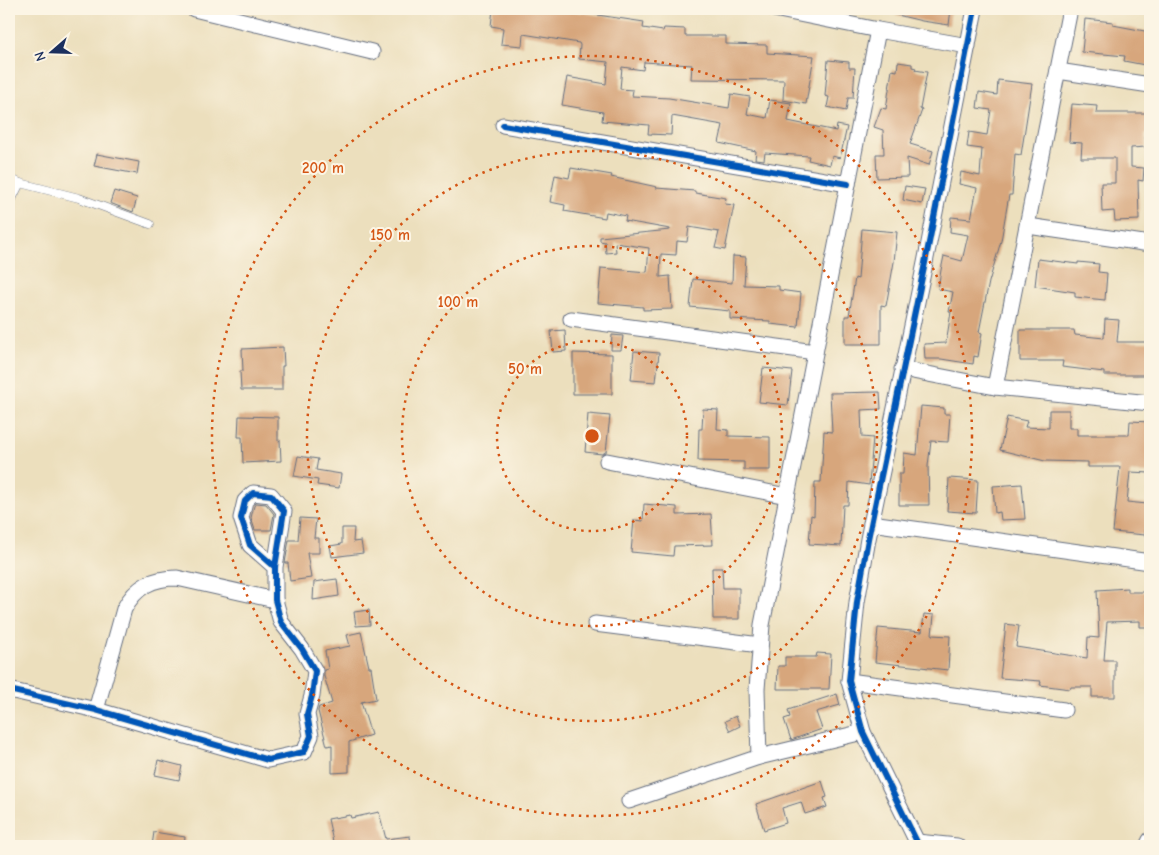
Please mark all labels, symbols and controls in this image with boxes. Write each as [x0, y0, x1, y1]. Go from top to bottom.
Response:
north arrow [28, 28, 78, 78]
text: N [31, 49, 50, 63]
text: 200 m [302, 159, 344, 177]
text: 150 m [370, 226, 410, 244]
text: 100 m [438, 293, 478, 311]
text: 50 m [508, 360, 542, 378]
centre of rings [583, 427, 601, 445]

